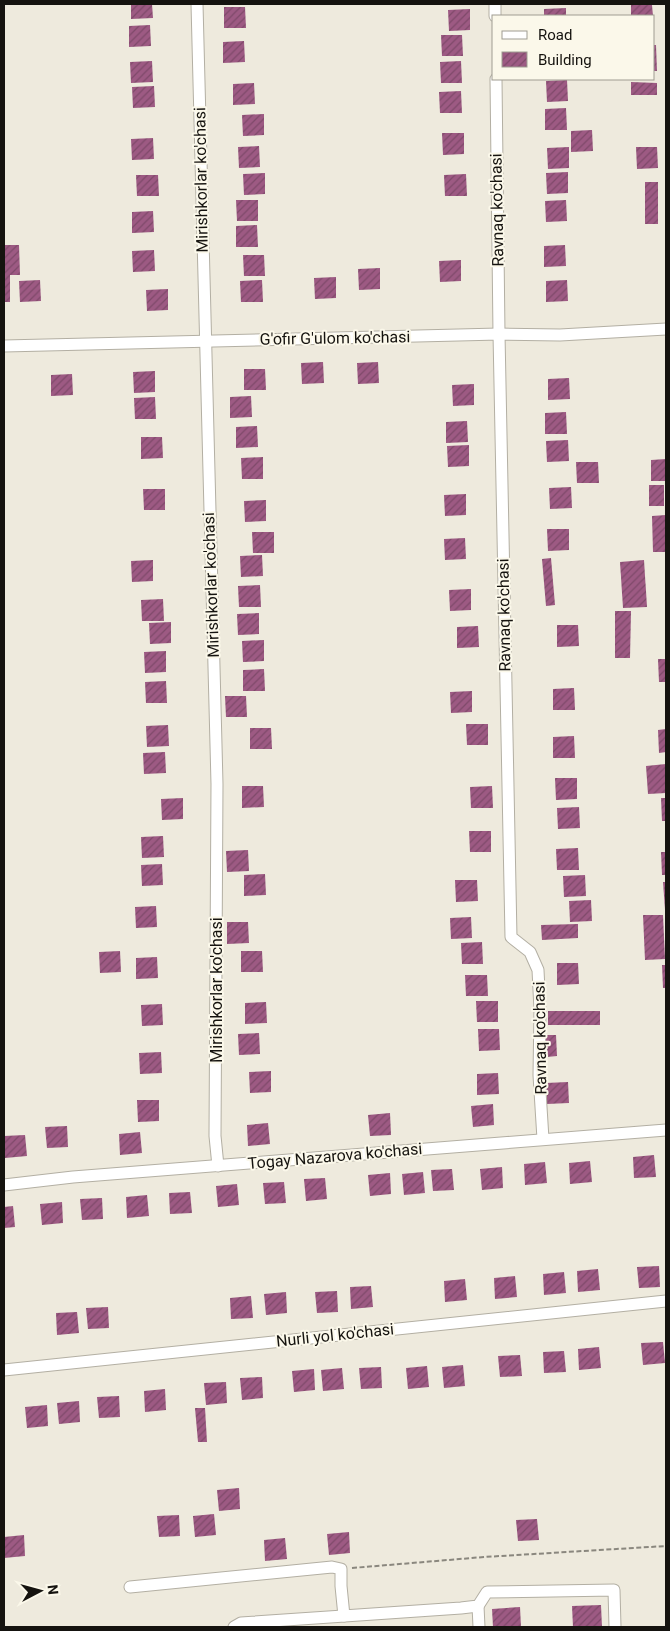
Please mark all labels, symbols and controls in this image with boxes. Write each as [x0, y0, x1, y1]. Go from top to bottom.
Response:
legend [492, 15, 655, 80]
text: Road [538, 26, 572, 44]
text: Building [538, 51, 592, 69]
street label: Mirishkorlar ko'chasi [190, 107, 212, 253]
street label: Ravnaq ko'chasi [487, 153, 507, 267]
street label: G'ofir G'ulom ko'chasi [260, 327, 410, 349]
street label: Mirishkorlar ko'chasi [199, 512, 223, 658]
street label: Ravnaq ko'chasi [494, 558, 514, 672]
street label: Mirishkorlar ko'chasi [207, 917, 226, 1063]
street label: Ravnaq ko'chasi [530, 981, 550, 1095]
street label: Togay Nazarova ko'chasi [247, 1139, 423, 1173]
street label: Nurli yol ko'chasi [275, 1319, 395, 1351]
north arrow [15, 1566, 65, 1616]
text: N [44, 1584, 61, 1595]

